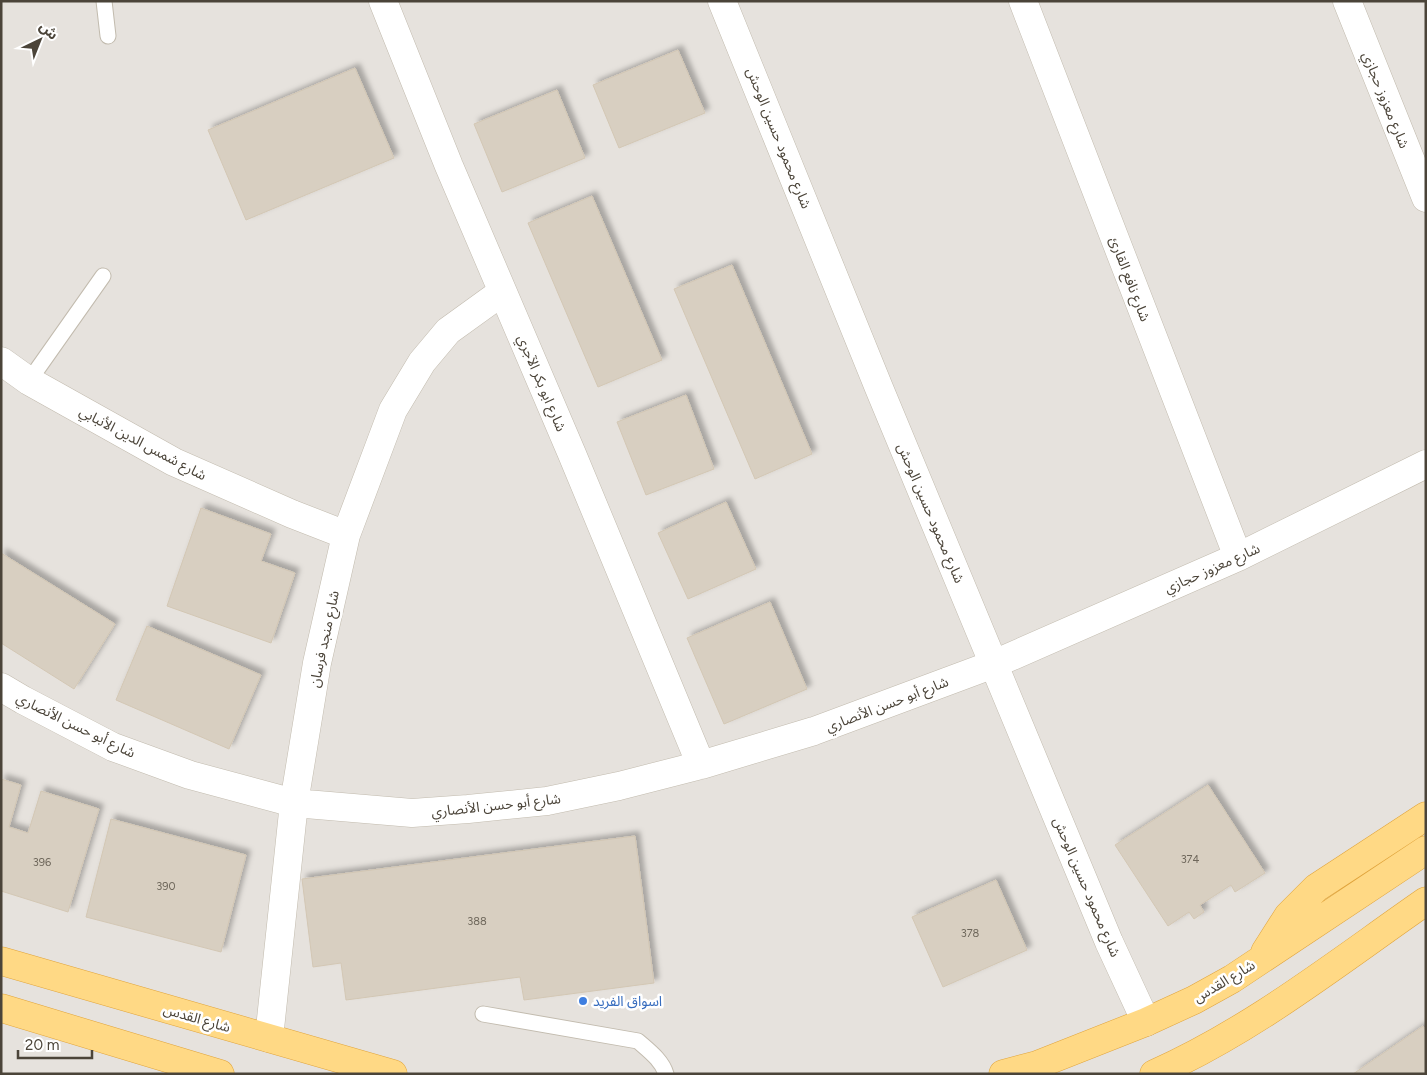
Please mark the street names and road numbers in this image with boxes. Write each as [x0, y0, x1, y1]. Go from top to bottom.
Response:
street label: شارع معزوز حجازي [1356, 49, 1413, 152]
street label: شارع محمود حسين الوحش [741, 65, 815, 212]
street label: شارع نافع القارئ [1104, 234, 1154, 325]
street label: شارع ابو بكر الآجري [511, 332, 570, 435]
street label: شارع شمس الدين الأنبابي [75, 403, 209, 486]
street label: شارع محمود حسين الوحش [891, 441, 968, 587]
street label: شارع معزوز حجازي [1162, 540, 1264, 599]
street label: شارع منجد فرسان [306, 589, 345, 690]
street label: شارع أبو حسن الأنصاري [823, 673, 952, 738]
street label: شارع أبو حسن الأنصاري [13, 689, 138, 764]
street label: شارع أبو حسن الأنصاري [430, 789, 562, 823]
street label: شارع محمود حسين الوحش [1047, 815, 1124, 961]
street label: شارع القدس [1190, 956, 1259, 1008]
street label: شارع القدس [161, 1001, 232, 1038]

